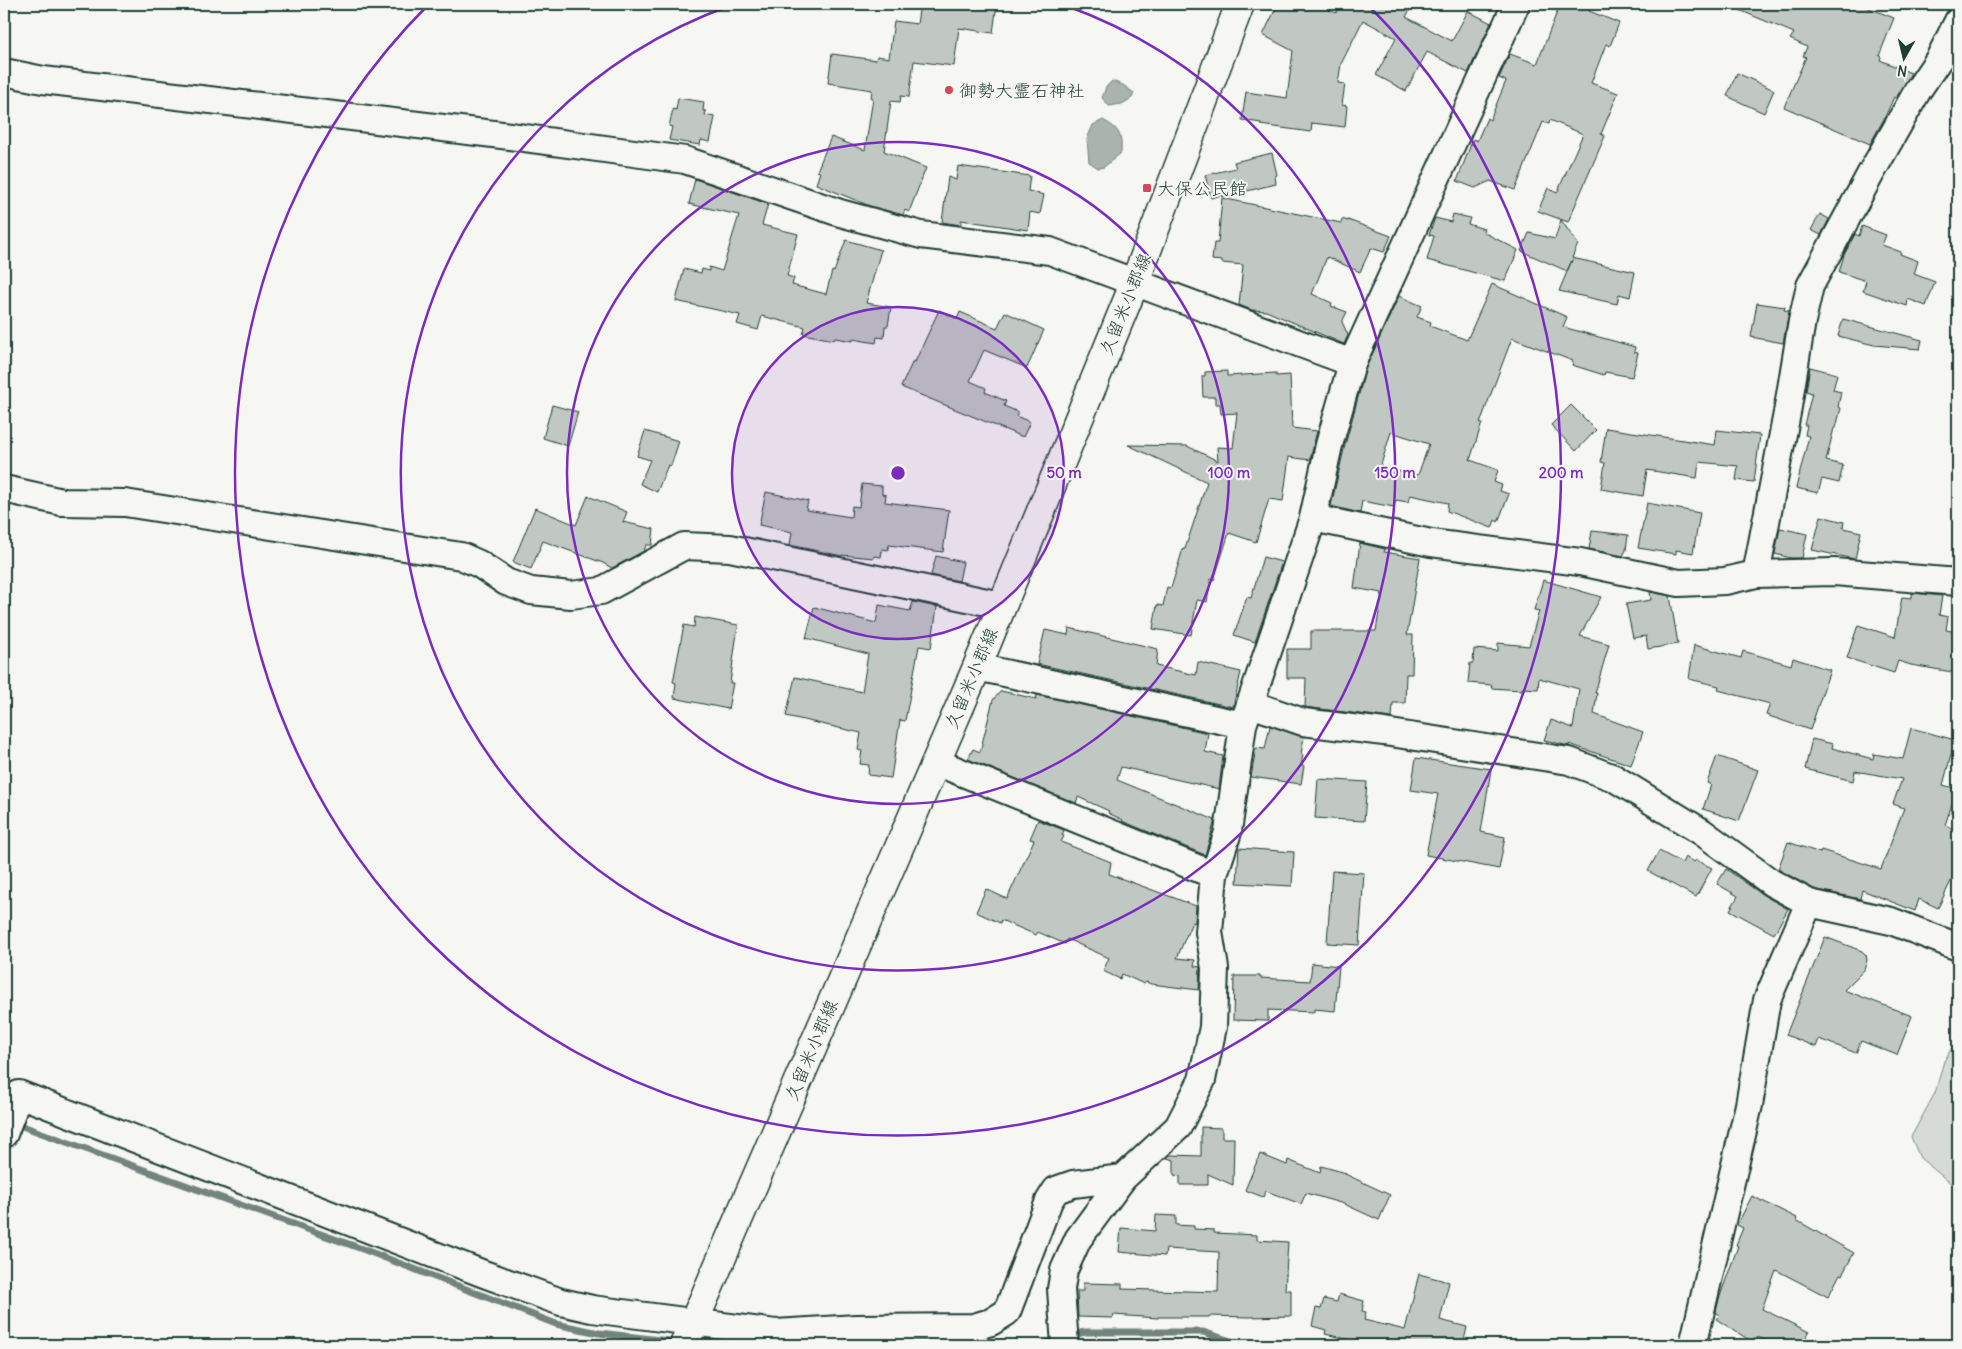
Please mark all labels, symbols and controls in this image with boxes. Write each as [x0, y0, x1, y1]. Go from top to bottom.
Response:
north arrow [1880, 32, 1930, 82]
text: N [1896, 61, 1908, 80]
place label: 御勢大霊石神社 [959, 79, 1085, 102]
marker: 御勢大霊石神社 [943, 84, 955, 96]
place label: 大保公民館 [1157, 177, 1247, 200]
marker: 大保公民館 [1141, 182, 1153, 194]
street label: 久留米小郡線 [1094, 250, 1156, 358]
text: 50 m [1046, 463, 1082, 482]
text: 100 m [1208, 463, 1250, 482]
text: 150 m [1374, 463, 1416, 482]
text: 200 m [1539, 463, 1583, 482]
centre of rings [889, 464, 907, 482]
street label: 久留米小郡線 [939, 624, 1003, 732]
street label: 久留米小郡線 [779, 996, 843, 1104]

